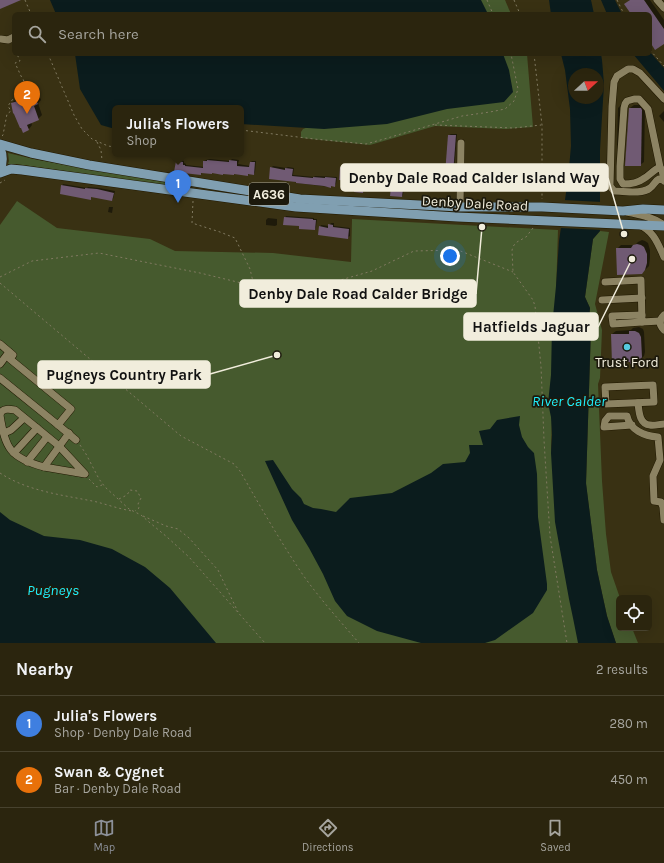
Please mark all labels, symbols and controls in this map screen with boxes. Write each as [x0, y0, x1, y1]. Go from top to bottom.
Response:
search box [12, 12, 652, 56]
icon: search [26, 23, 48, 45]
text: Search here [58, 25, 139, 43]
north arrow [568, 68, 604, 104]
pin: 2 [14, 81, 40, 114]
popup [112, 105, 244, 157]
text: Julia's Flowers [126, 115, 230, 133]
text: Shop [126, 133, 157, 148]
callout: Denby Dale Road Calder Island Way [341, 164, 608, 191]
text: Denby Dale Road Calder Island Way [348, 169, 600, 187]
pin: 1 [165, 170, 191, 203]
road number: A636 [249, 183, 289, 205]
street label: Denby Dale Road [421, 192, 529, 215]
your location [440, 246, 460, 266]
callout: Denby Dale Road Calder Bridge [240, 280, 476, 307]
text: Denby Dale Road Calder Bridge [248, 285, 468, 303]
callout: Hatfields Jaguar [464, 313, 598, 340]
text: Hatfields Jaguar [472, 318, 590, 336]
marker: Trust Ford [622, 342, 632, 352]
place label: Trust Ford [595, 354, 659, 371]
callout: Pugneys Country Park [38, 361, 210, 388]
text: Pugneys Country Park [46, 366, 202, 384]
water label: River Calder [532, 392, 607, 410]
water label: Pugneys [27, 581, 79, 599]
map controls [616, 595, 652, 631]
button: locate [616, 595, 652, 631]
text: Nearby [16, 659, 73, 679]
text: 2 results [596, 662, 648, 677]
text: Julia's Flowers [54, 707, 157, 725]
text: 1 [27, 716, 31, 731]
text: 280 m [610, 716, 648, 731]
text: Shop · Denby Dale Road [54, 725, 192, 740]
text: Swan & Cygnet [54, 763, 164, 781]
text: 2 [25, 772, 33, 787]
text: 450 m [610, 772, 648, 787]
text: Bar · Denby Dale Road [54, 781, 181, 796]
tab: Map [93, 817, 115, 854]
tab: Directions [302, 817, 354, 854]
tab: Saved [540, 817, 571, 854]

